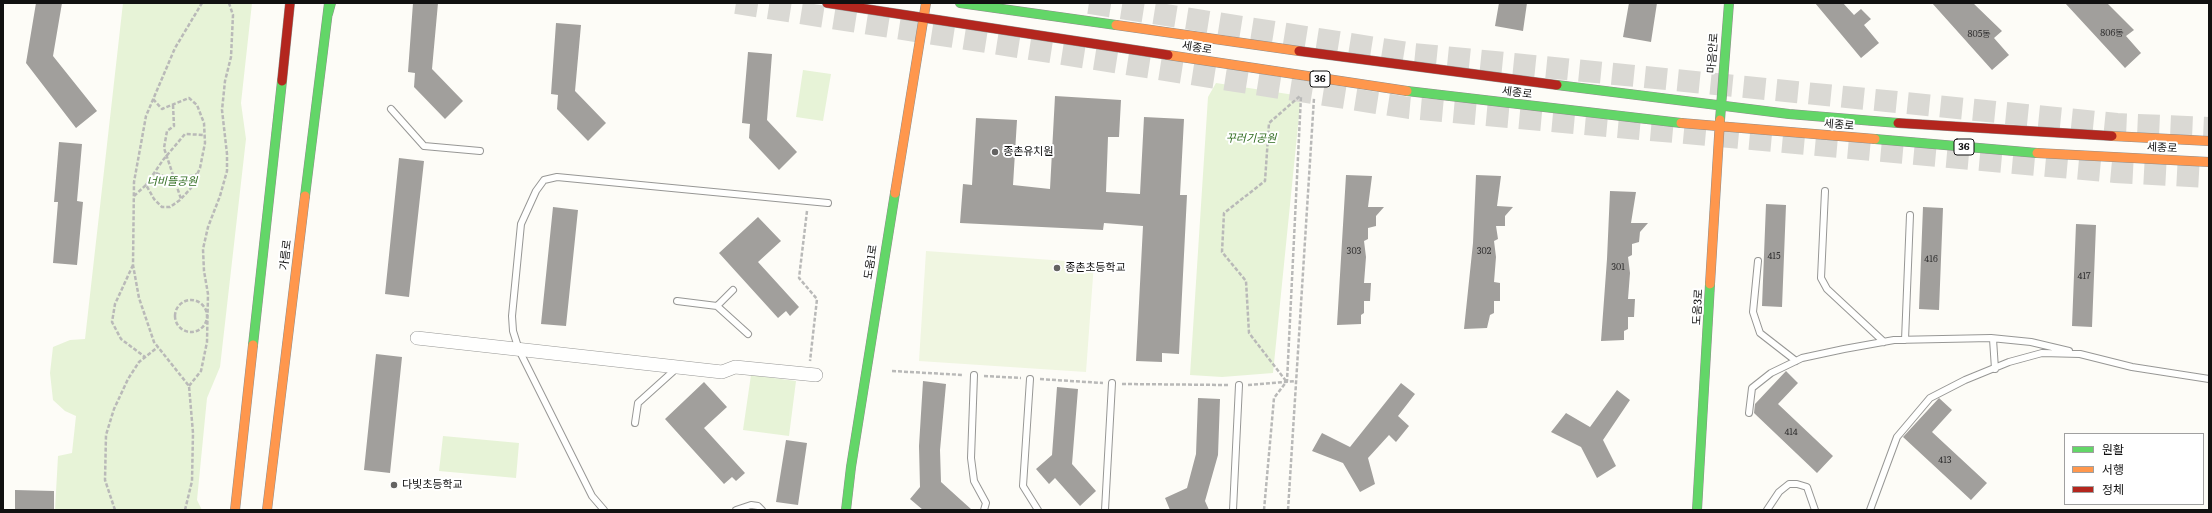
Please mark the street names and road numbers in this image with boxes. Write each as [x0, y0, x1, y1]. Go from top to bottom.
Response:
street label: 마음안로 [1705, 32, 1721, 74]
street label: 세종로 [1181, 39, 1213, 57]
road number: 36 [1310, 71, 1330, 87]
street label: 세종로 [1501, 85, 1533, 101]
street label: 세종로 [1823, 117, 1855, 133]
road number: 36 [1954, 139, 1974, 155]
street label: 세종로 [2146, 141, 2178, 155]
street label: 가름로 [278, 239, 294, 271]
street label: 도움1로 [862, 244, 880, 280]
street label: 도움3로 [1690, 289, 1706, 325]

